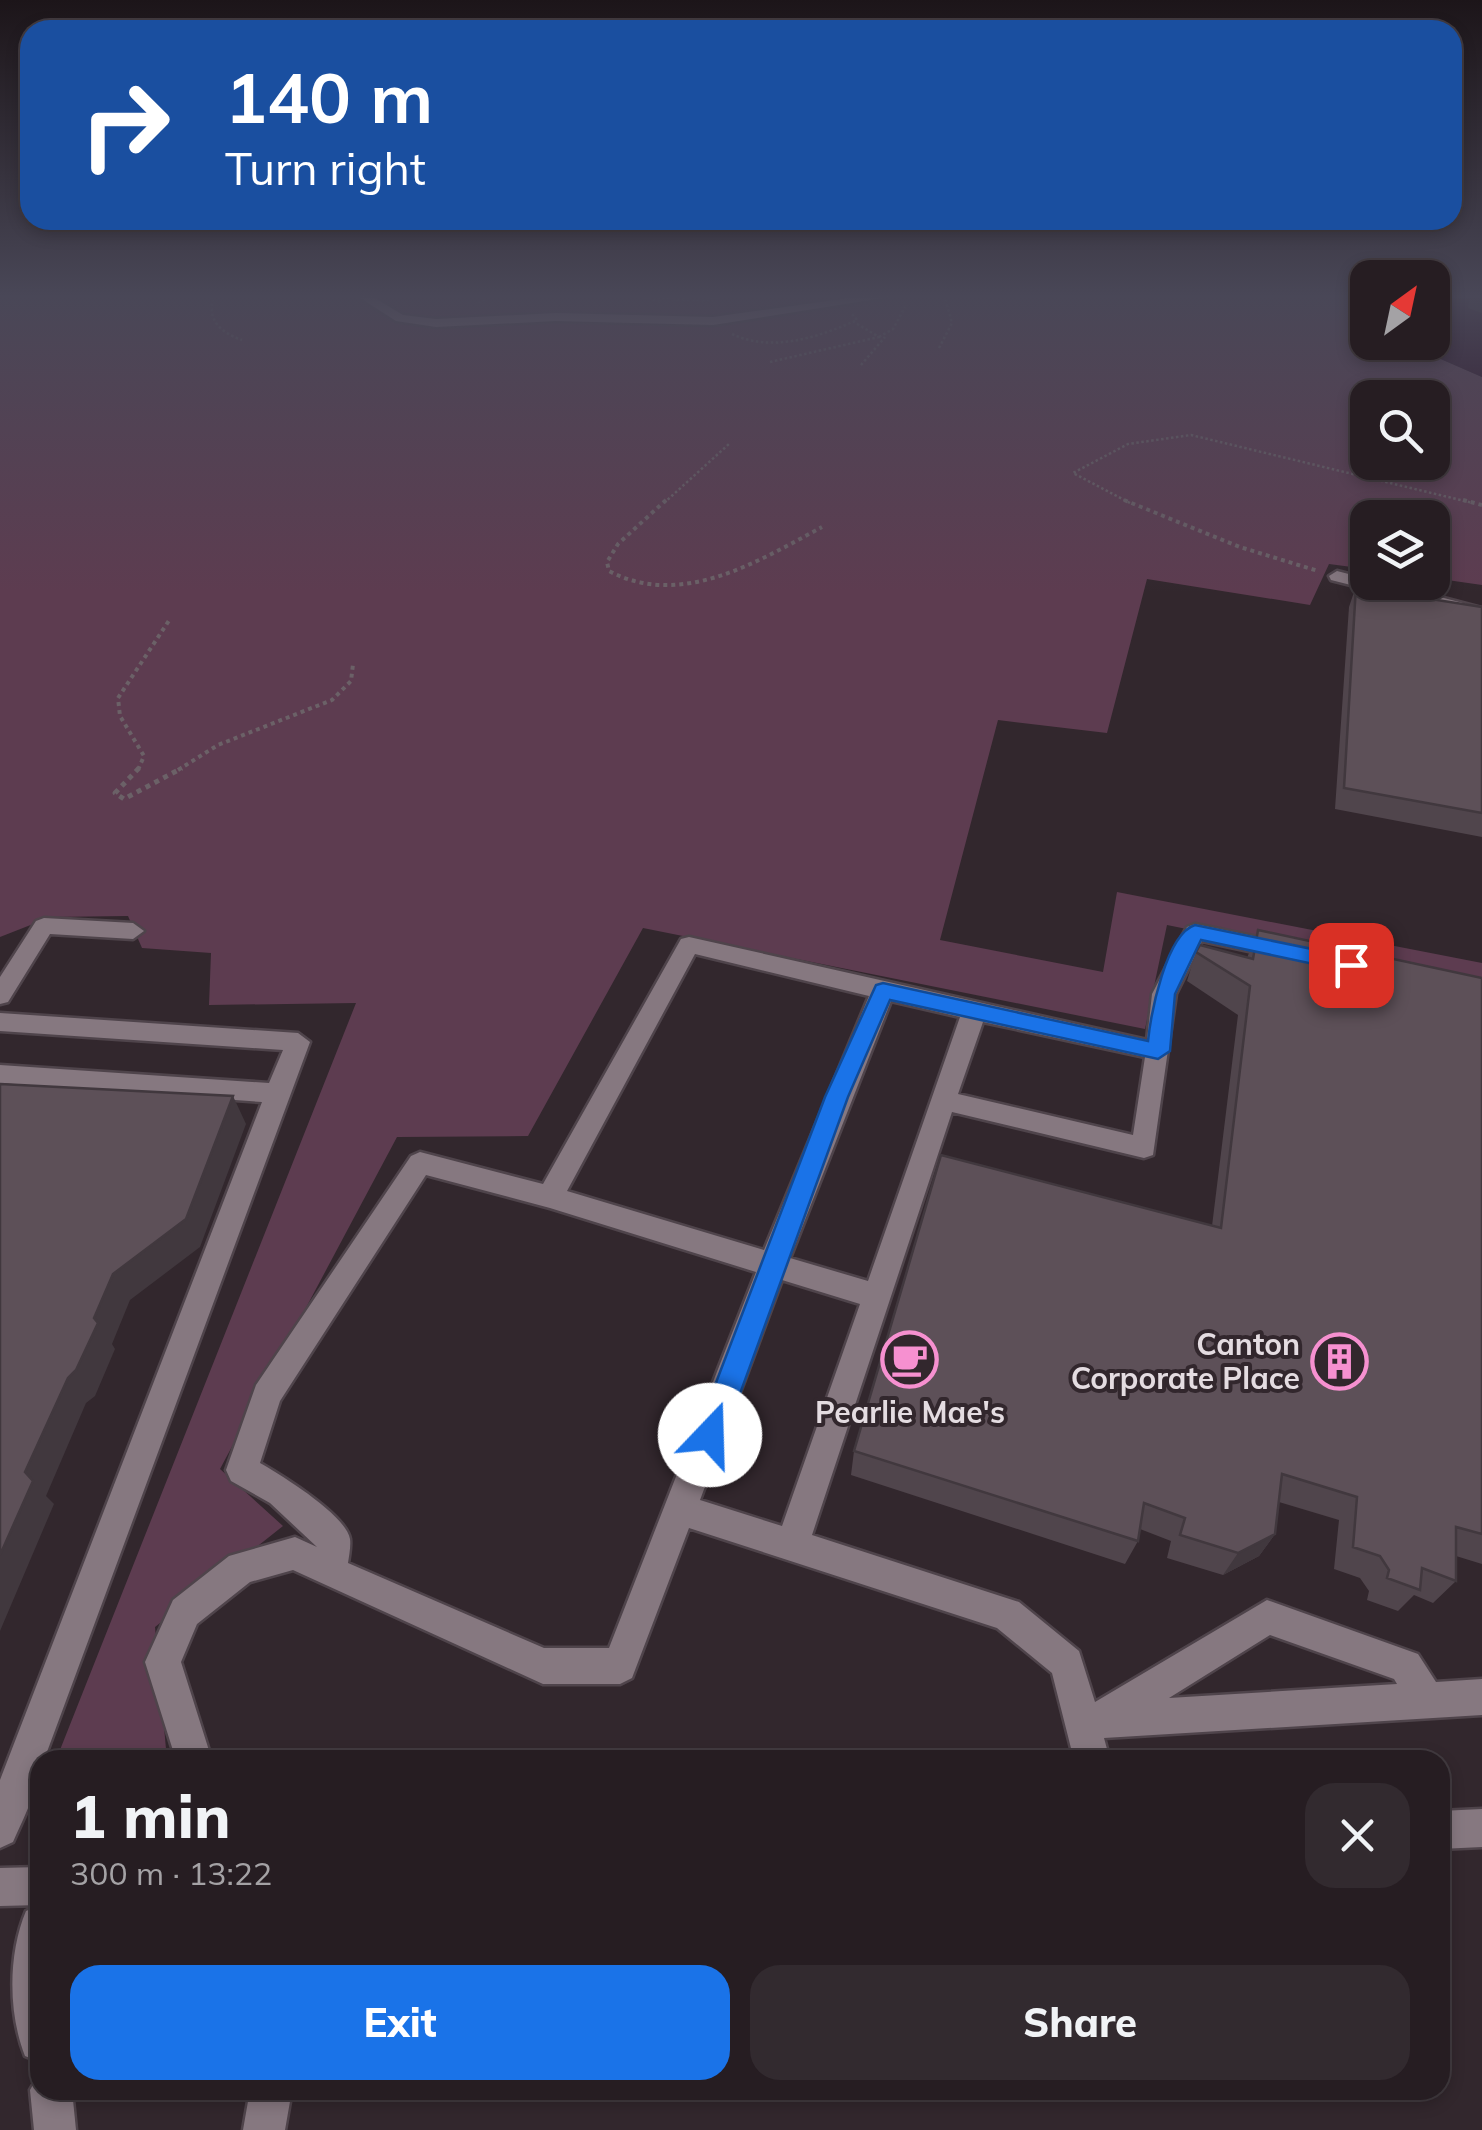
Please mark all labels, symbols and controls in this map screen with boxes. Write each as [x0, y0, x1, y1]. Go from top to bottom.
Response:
text: 140 m [225, 53, 433, 141]
icon: right [60, 60, 190, 190]
text: Turn right [225, 140, 426, 196]
north arrow [1350, 260, 1450, 360]
map controls [1350, 260, 1450, 600]
button: search [1350, 380, 1450, 480]
button: layers [1350, 500, 1450, 600]
pin [1309, 923, 1394, 1008]
icon: arrive [1324, 938, 1379, 993]
place label: Canton Corporate Place [1071, 1325, 1300, 1397]
cafe icon: Pearlie Mae's [880, 1329, 940, 1389]
building icon: Canton Corporate Place [1309, 1331, 1369, 1391]
position arrow [658, 1383, 762, 1487]
place label: Pearlie Mae's [815, 1393, 1005, 1431]
text: 1 min [70, 1778, 231, 1853]
button: close [1305, 1783, 1410, 1888]
text: 300 m · 13:22 [70, 1853, 272, 1893]
button: Exit [70, 1965, 730, 2080]
button: Share [750, 1965, 1410, 2080]

